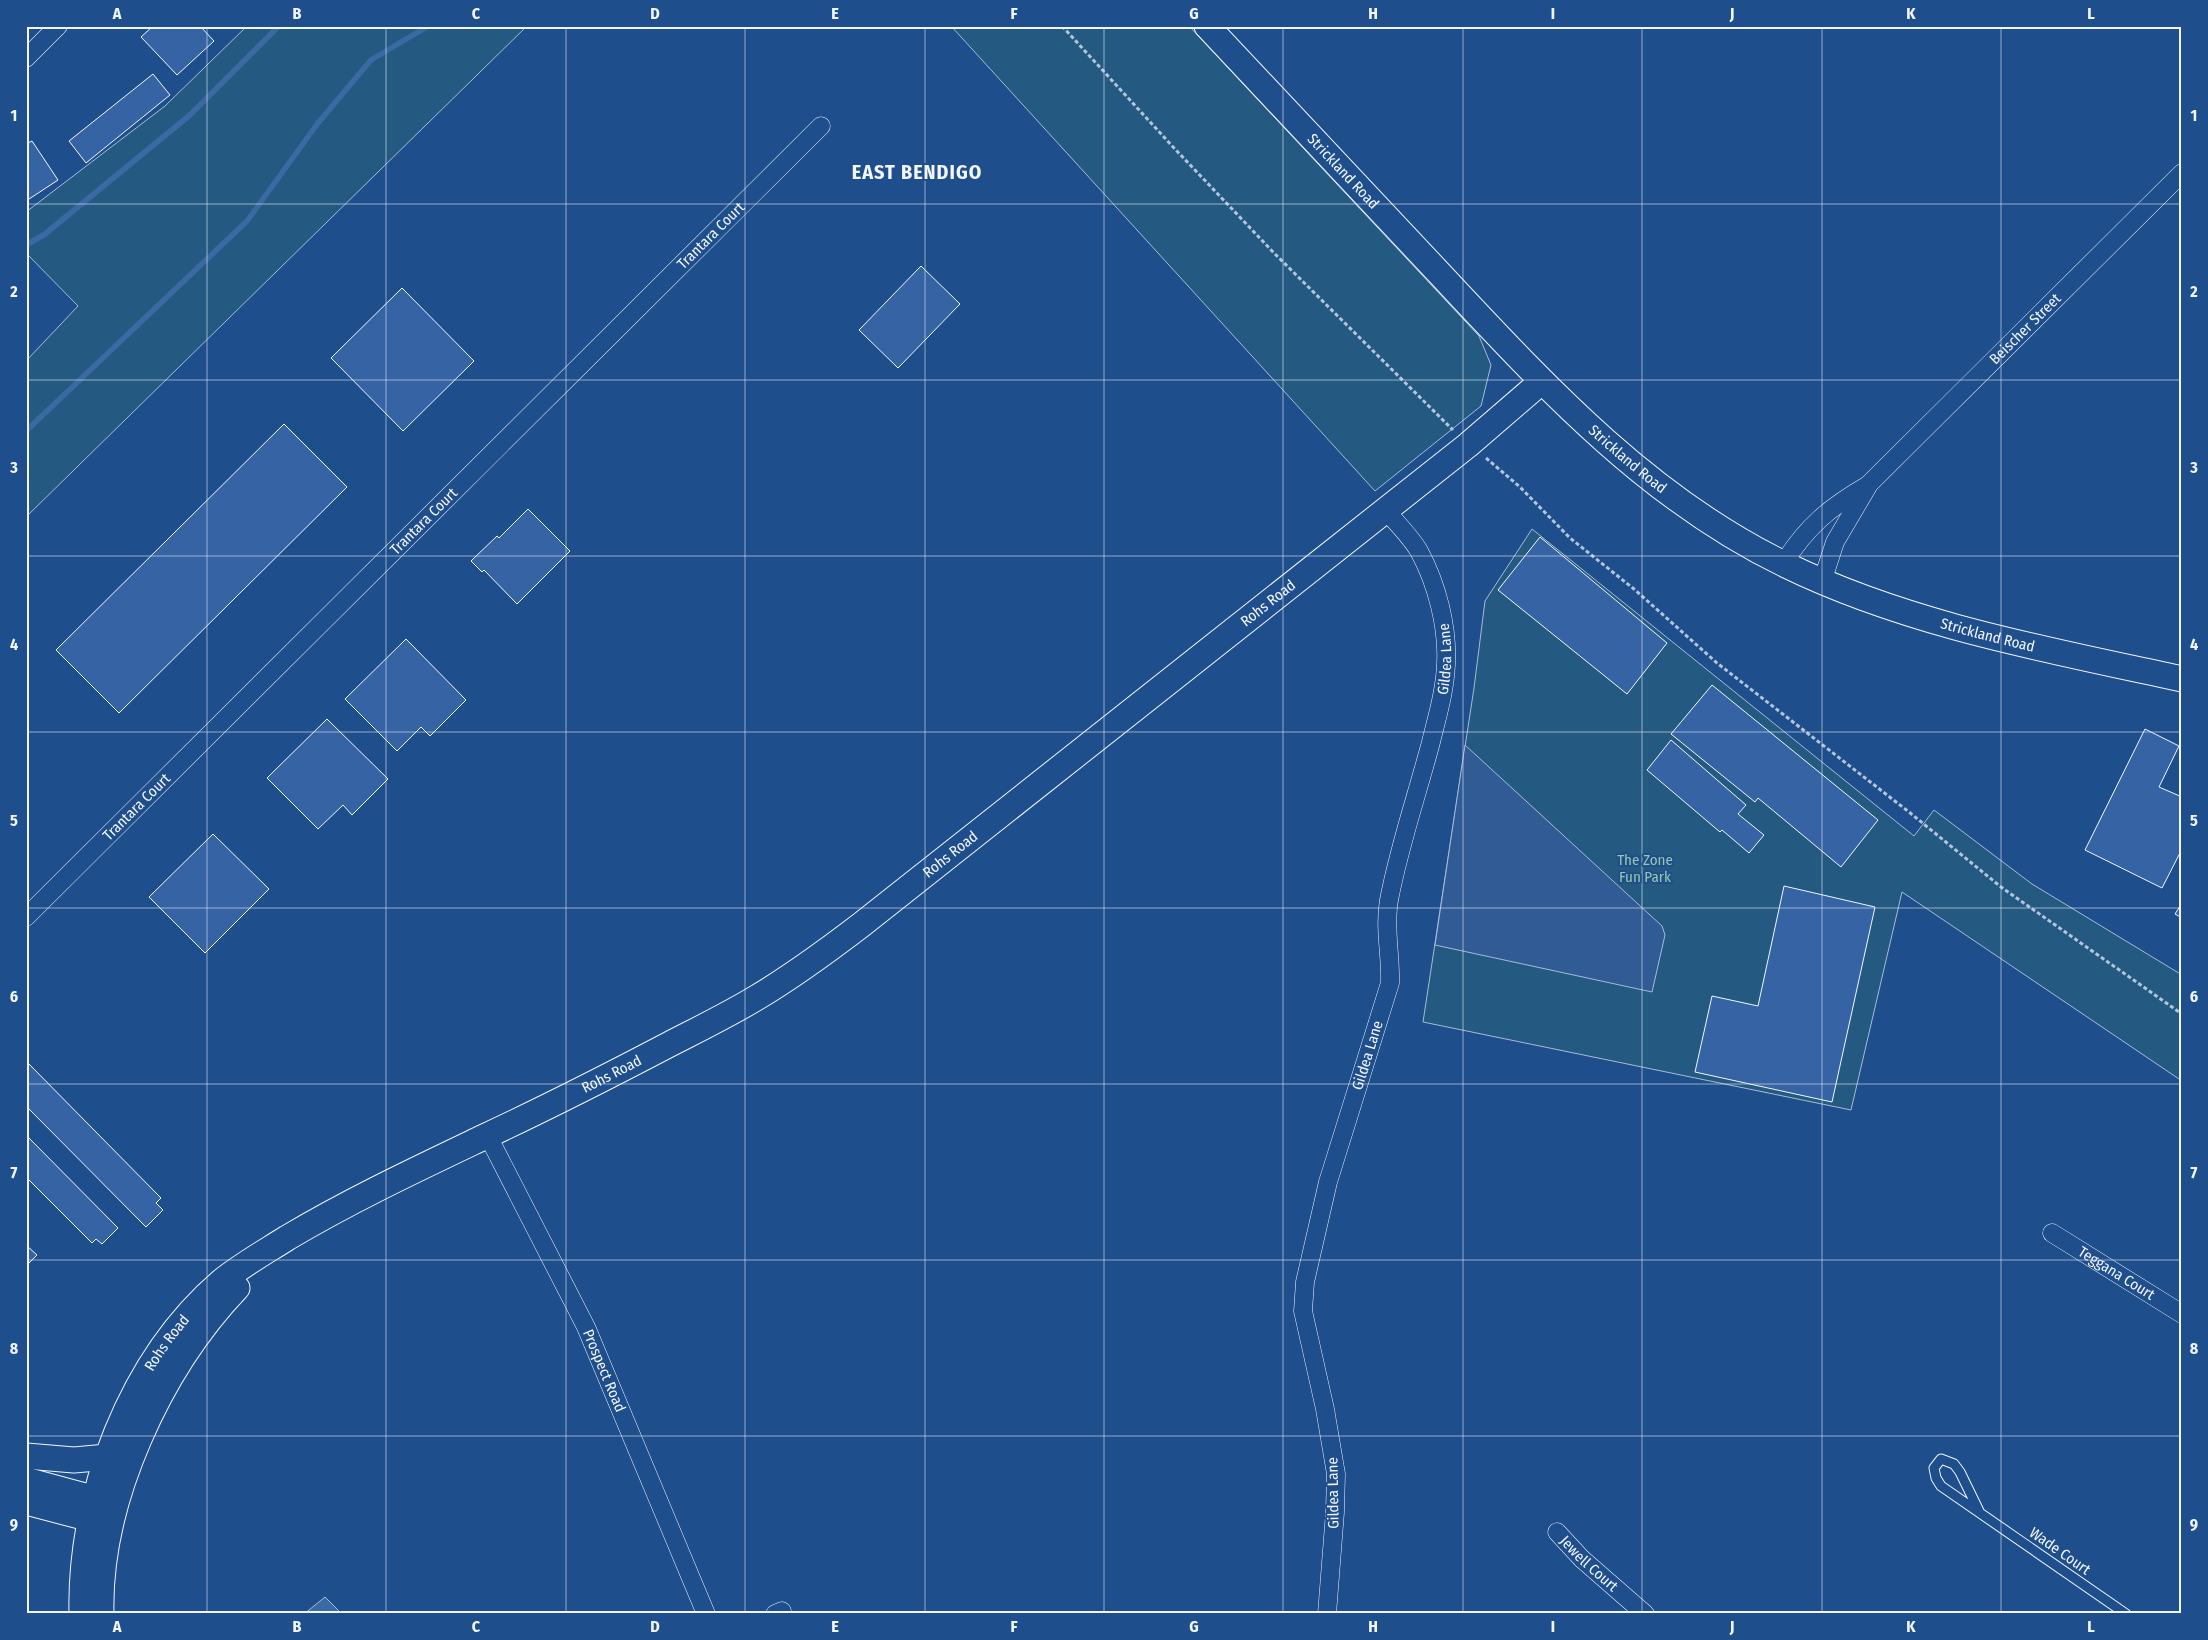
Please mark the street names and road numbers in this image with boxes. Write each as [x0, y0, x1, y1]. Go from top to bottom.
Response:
street label: Strickland Road [1303, 130, 1383, 213]
street label: Trantara Court [673, 198, 748, 273]
street label: Beischer Street [1986, 289, 2065, 368]
street label: Strickland Road [1585, 421, 1670, 497]
street label: Trantara Court [386, 484, 461, 559]
street label: Rohs Road [1237, 576, 1299, 630]
street label: Strickland Road [1938, 614, 2037, 656]
street label: Gildea Lane [1433, 622, 1455, 696]
street label: Trantara Court [99, 770, 174, 844]
street label: Rohs Road [919, 827, 981, 882]
street label: Gildea Lane [1348, 1018, 1387, 1092]
street label: Rohs Road [579, 1051, 645, 1097]
street label: Teggana Court [2075, 1243, 2158, 1304]
street label: Rohs Road [141, 1311, 193, 1374]
street label: Prospect Road [579, 1327, 630, 1415]
street label: Gildea Lane [1323, 1457, 1343, 1529]
street label: Wade Court [2026, 1523, 2094, 1579]
street label: Jewell Court [1556, 1532, 1622, 1595]

